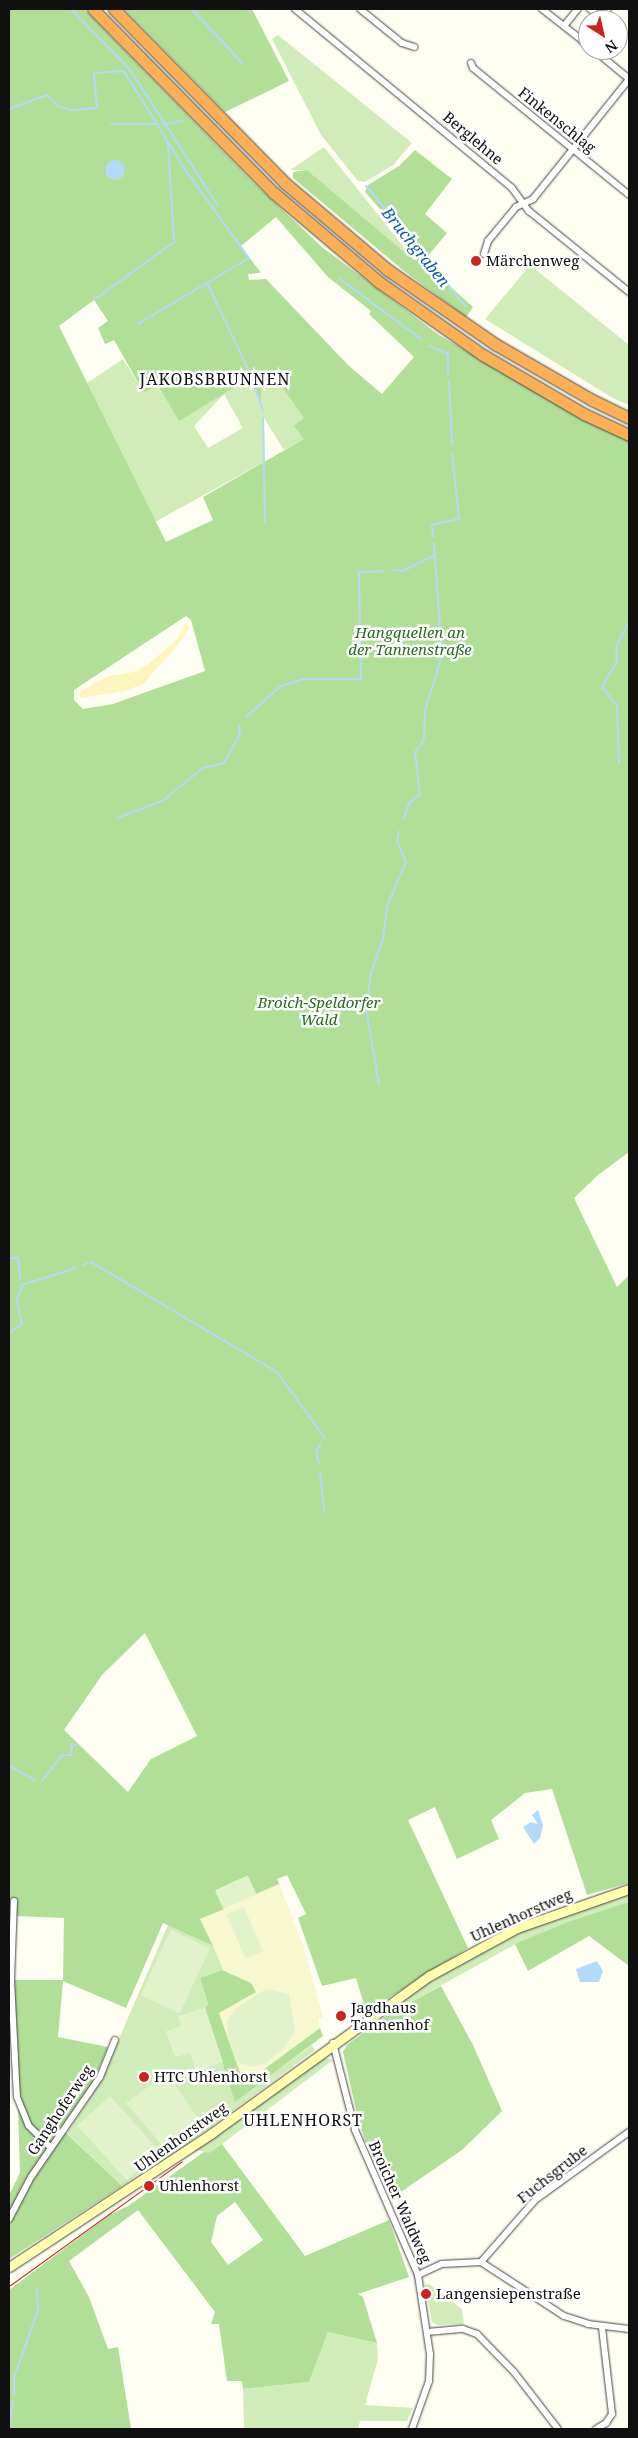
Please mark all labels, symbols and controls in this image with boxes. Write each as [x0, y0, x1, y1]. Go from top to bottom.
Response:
north arrow [578, 10, 628, 60]
text: N [601, 36, 621, 58]
street label: Finkenschlag [515, 83, 599, 157]
street label: Berglehne [439, 108, 507, 168]
water label: Bruchgraben [378, 203, 454, 291]
place label: Märchenweg [486, 252, 579, 270]
marker: Märchenweg [470, 255, 482, 267]
district label: JAKOBSBRUNNEN [138, 369, 292, 389]
park label: Hangquellen an der Tannenstraße [348, 623, 472, 658]
park label: Broich-Speldorfer Wald [258, 993, 380, 1028]
street label: Uhlenhorstweg [468, 1885, 574, 1945]
place label: Jagdhaus Tannenhof [351, 1998, 429, 2033]
marker: Jagdhaus Tannenhof [335, 2010, 347, 2022]
street label: Ganghoferweg [23, 2062, 97, 2158]
place label: HTC Uhlenhorst [154, 2068, 268, 2086]
marker: HTC Uhlenhorst [138, 2071, 150, 2083]
street label: Uhlenhorstweg [131, 2098, 231, 2176]
district label: UHLENHORST [242, 2110, 364, 2130]
street label: Broicher Waldweg [365, 2138, 435, 2266]
street label: Fuchsgrube [513, 2141, 591, 2207]
place label: Uhlenhorst [159, 2177, 239, 2195]
marker: Uhlenhorst [143, 2180, 155, 2192]
place label: Langensiepenstraße [436, 2285, 581, 2303]
marker: Langensiepenstraße [420, 2288, 432, 2300]

